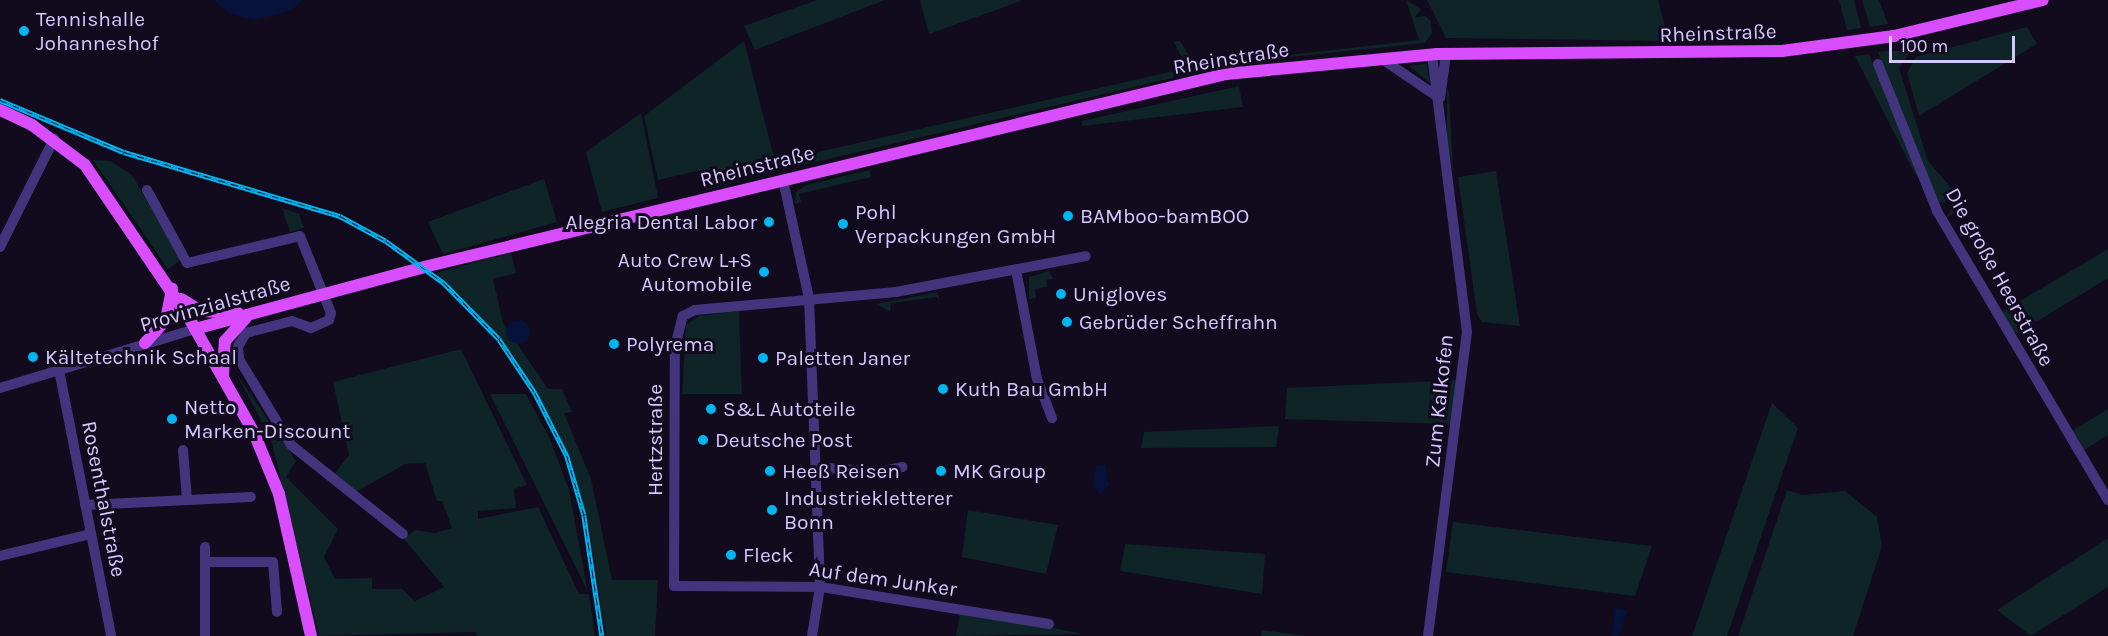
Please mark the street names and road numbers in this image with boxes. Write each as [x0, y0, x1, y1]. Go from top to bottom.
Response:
street label: Rheinstraße [1659, 18, 1777, 48]
street label: Rheinstraße [1171, 36, 1291, 80]
street label: Rheinstraße [697, 140, 817, 192]
street label: Die große Heerstraße [1940, 183, 2060, 371]
street label: Provinzialstraße [137, 270, 293, 338]
street label: Zum Kalkofen [1419, 333, 1459, 469]
street label: Hertzstraße [642, 384, 668, 496]
street label: Rosenthalstraße [77, 419, 131, 579]
street label: Auf dem Junker [808, 556, 958, 602]

